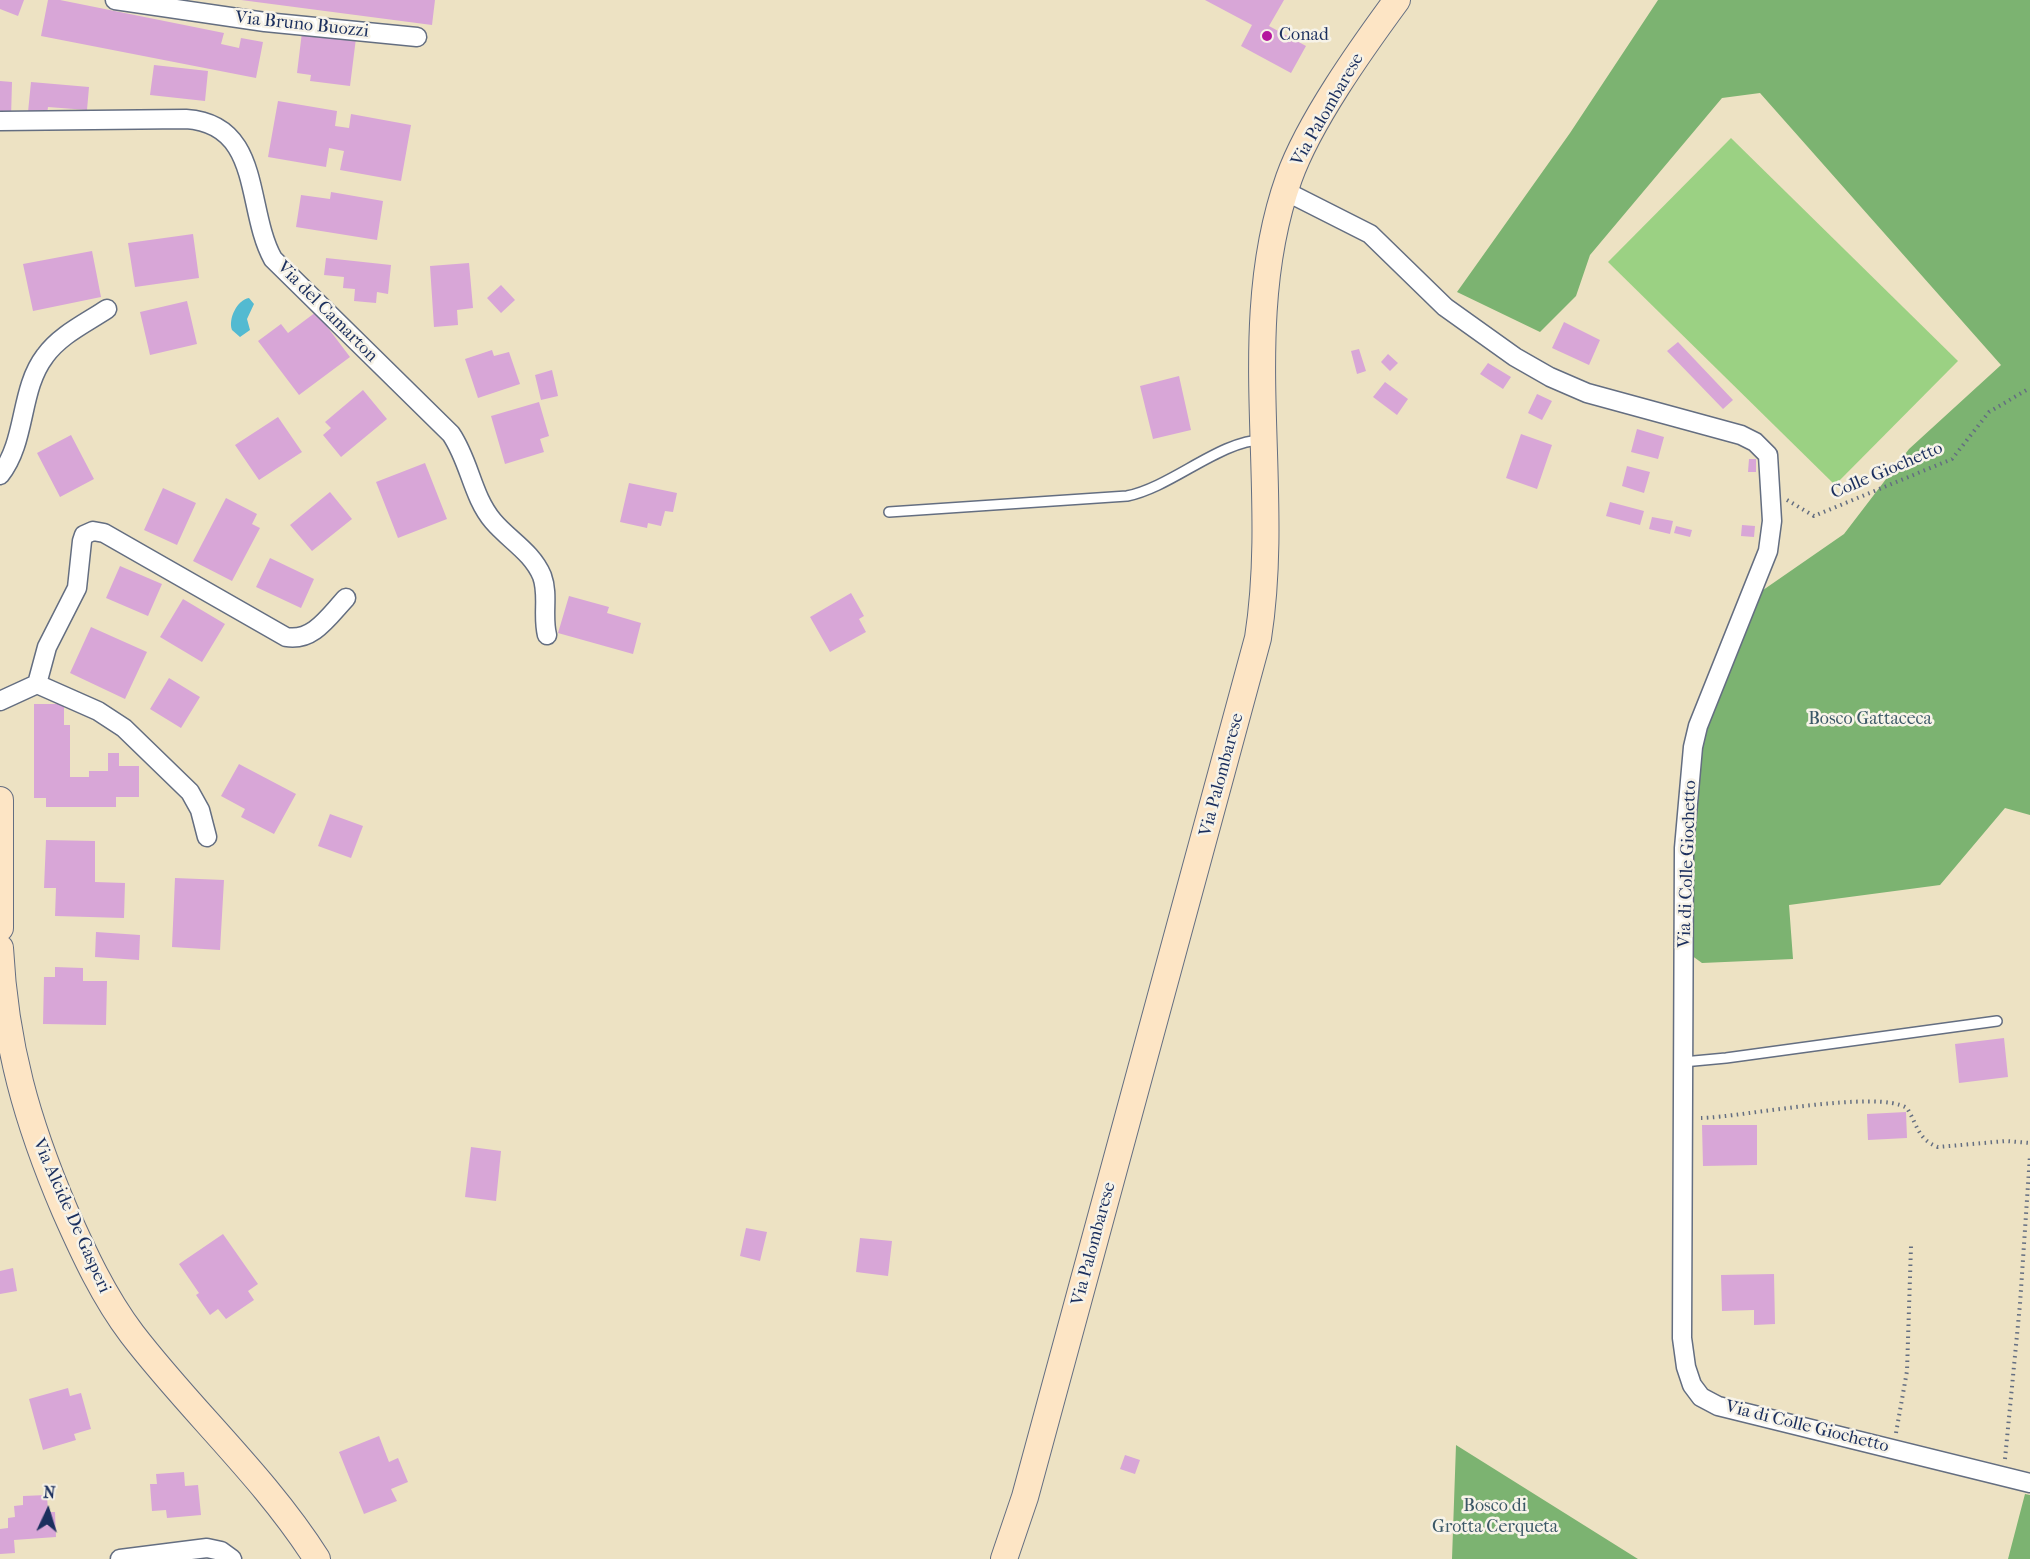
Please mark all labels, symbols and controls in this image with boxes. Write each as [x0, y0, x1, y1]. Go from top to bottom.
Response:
street label: Via Bruno Buozzi [234, 7, 370, 43]
place label: Conad [1279, 25, 1329, 47]
marker: Conad [1260, 29, 1274, 43]
street label: Via Palombarese [1287, 50, 1369, 170]
street label: Via del Camarton [272, 257, 382, 367]
street label: Colle Giochetto [1828, 438, 1946, 504]
park label: Bosco Gattaceca [1808, 709, 1932, 731]
street label: Via Palombarese [1195, 711, 1249, 839]
street label: Via di Colle Giochetto [1674, 780, 1702, 948]
street label: Via Alcide De Gasperi [27, 1135, 115, 1297]
street label: Via Palombarese [1067, 1180, 1121, 1308]
street label: Via di Colle Giochetto [1723, 1396, 1891, 1458]
north arrow [18, 1481, 78, 1541]
text: N [43, 1483, 56, 1502]
park label: Bosco di Grotta Cerqueta [1432, 1496, 1558, 1538]

